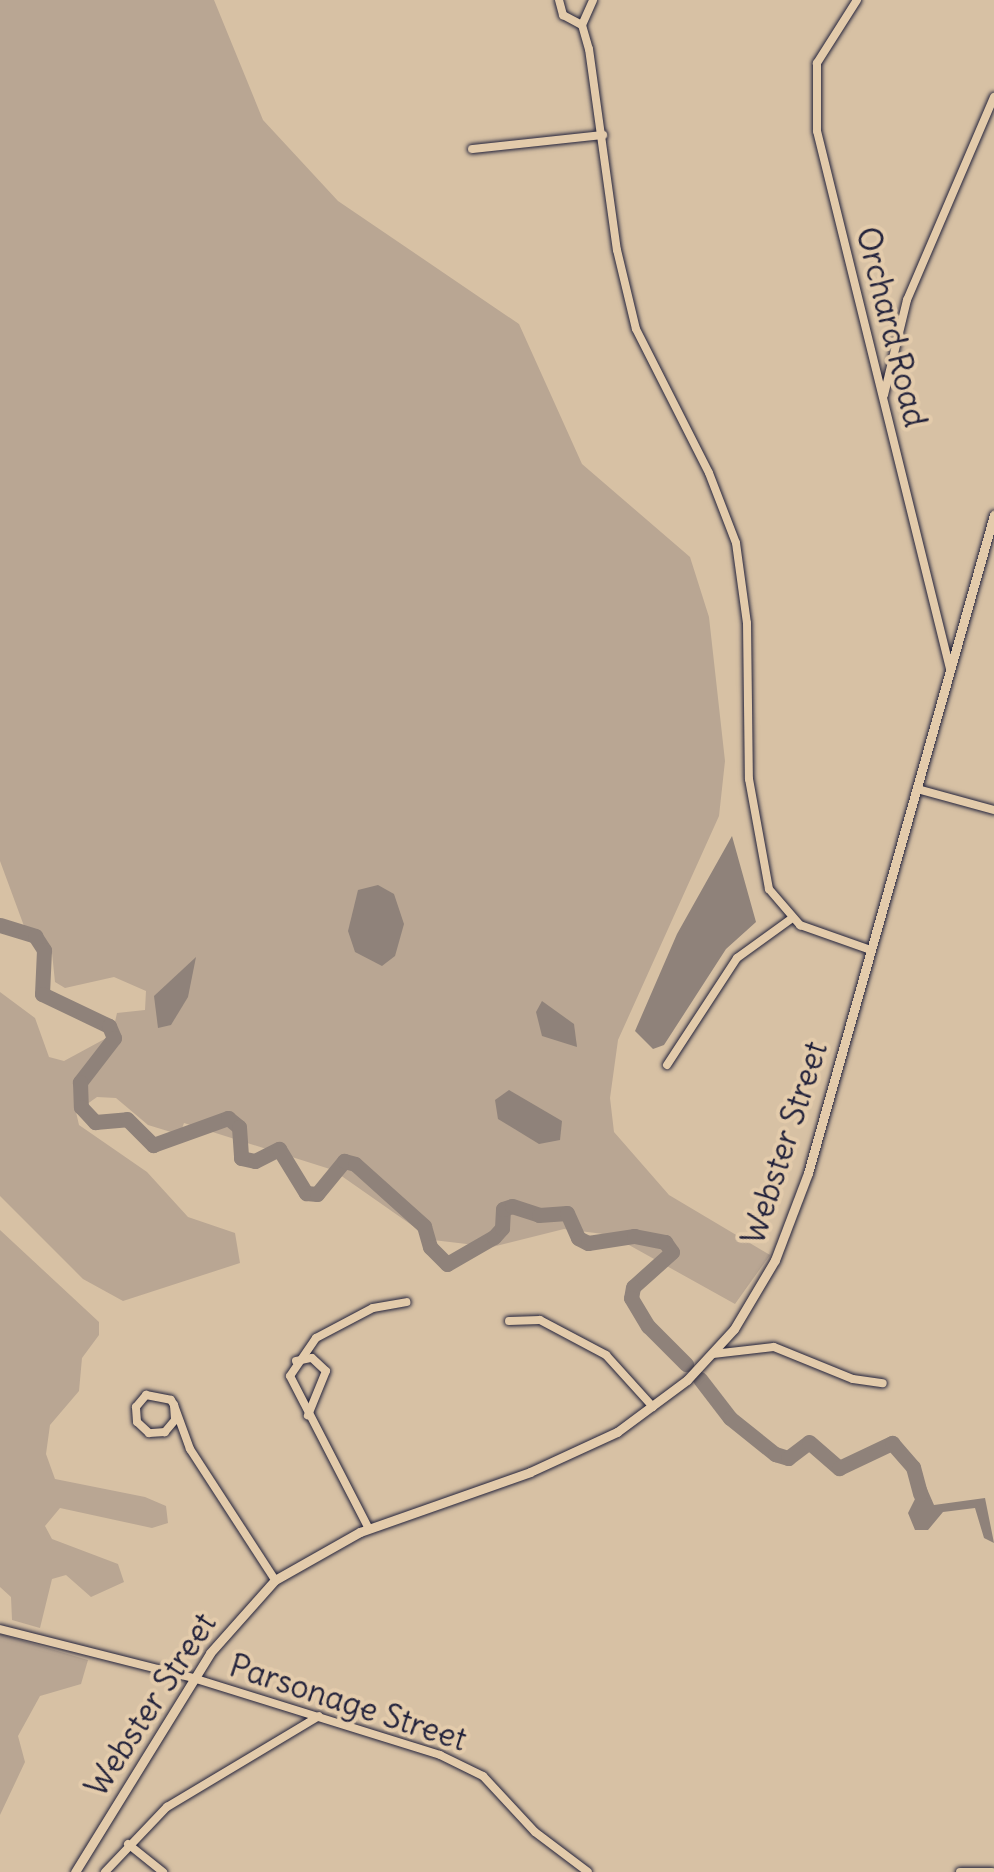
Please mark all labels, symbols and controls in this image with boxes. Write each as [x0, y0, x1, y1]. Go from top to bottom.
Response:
street label: Orchard Road [848, 223, 934, 431]
street label: Webster Street [734, 1037, 836, 1249]
street label: Webster Street [77, 1606, 225, 1804]
street label: Parsonage Street [225, 1647, 471, 1759]

